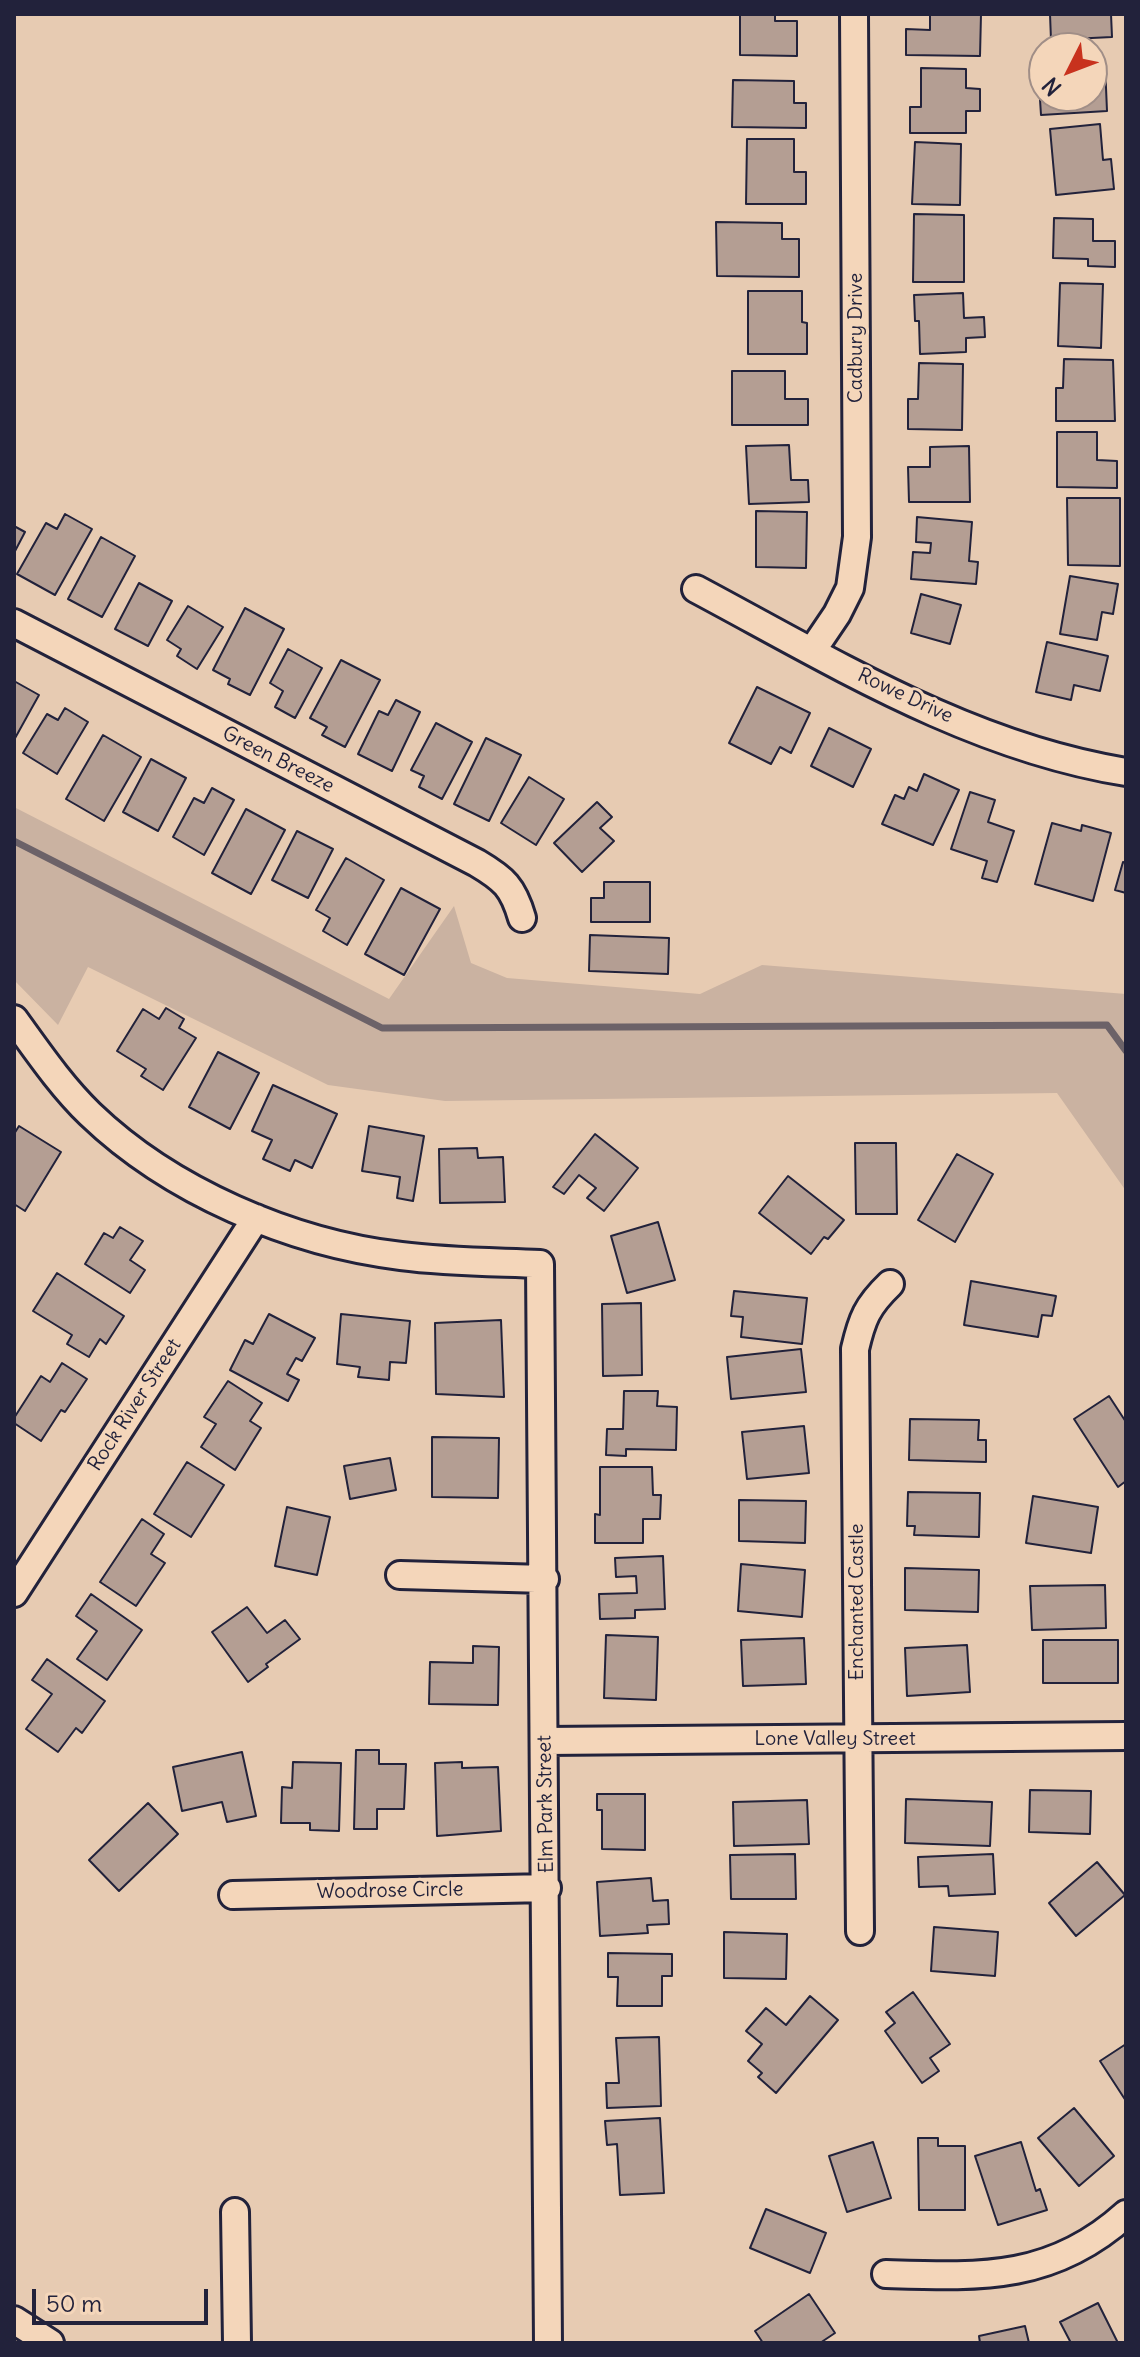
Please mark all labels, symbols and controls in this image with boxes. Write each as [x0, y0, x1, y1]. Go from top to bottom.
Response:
north arrow [1028, 32, 1108, 112]
text: N [1036, 72, 1067, 102]
street label: Cadbury Drive [844, 273, 868, 403]
street label: Rowe Drive [854, 663, 956, 729]
street label: Green Breeze [218, 722, 338, 798]
street label: Rock River Street [83, 1334, 187, 1476]
street label: Enchanted Castle [845, 1523, 869, 1681]
street label: Lone Valley Street [754, 1727, 916, 1751]
street label: Elm Park Street [533, 1735, 559, 1873]
street label: Woodrose Circle [316, 1878, 464, 1904]
scale bar [36, 2273, 212, 2323]
text: 50 m [46, 2288, 102, 2318]

